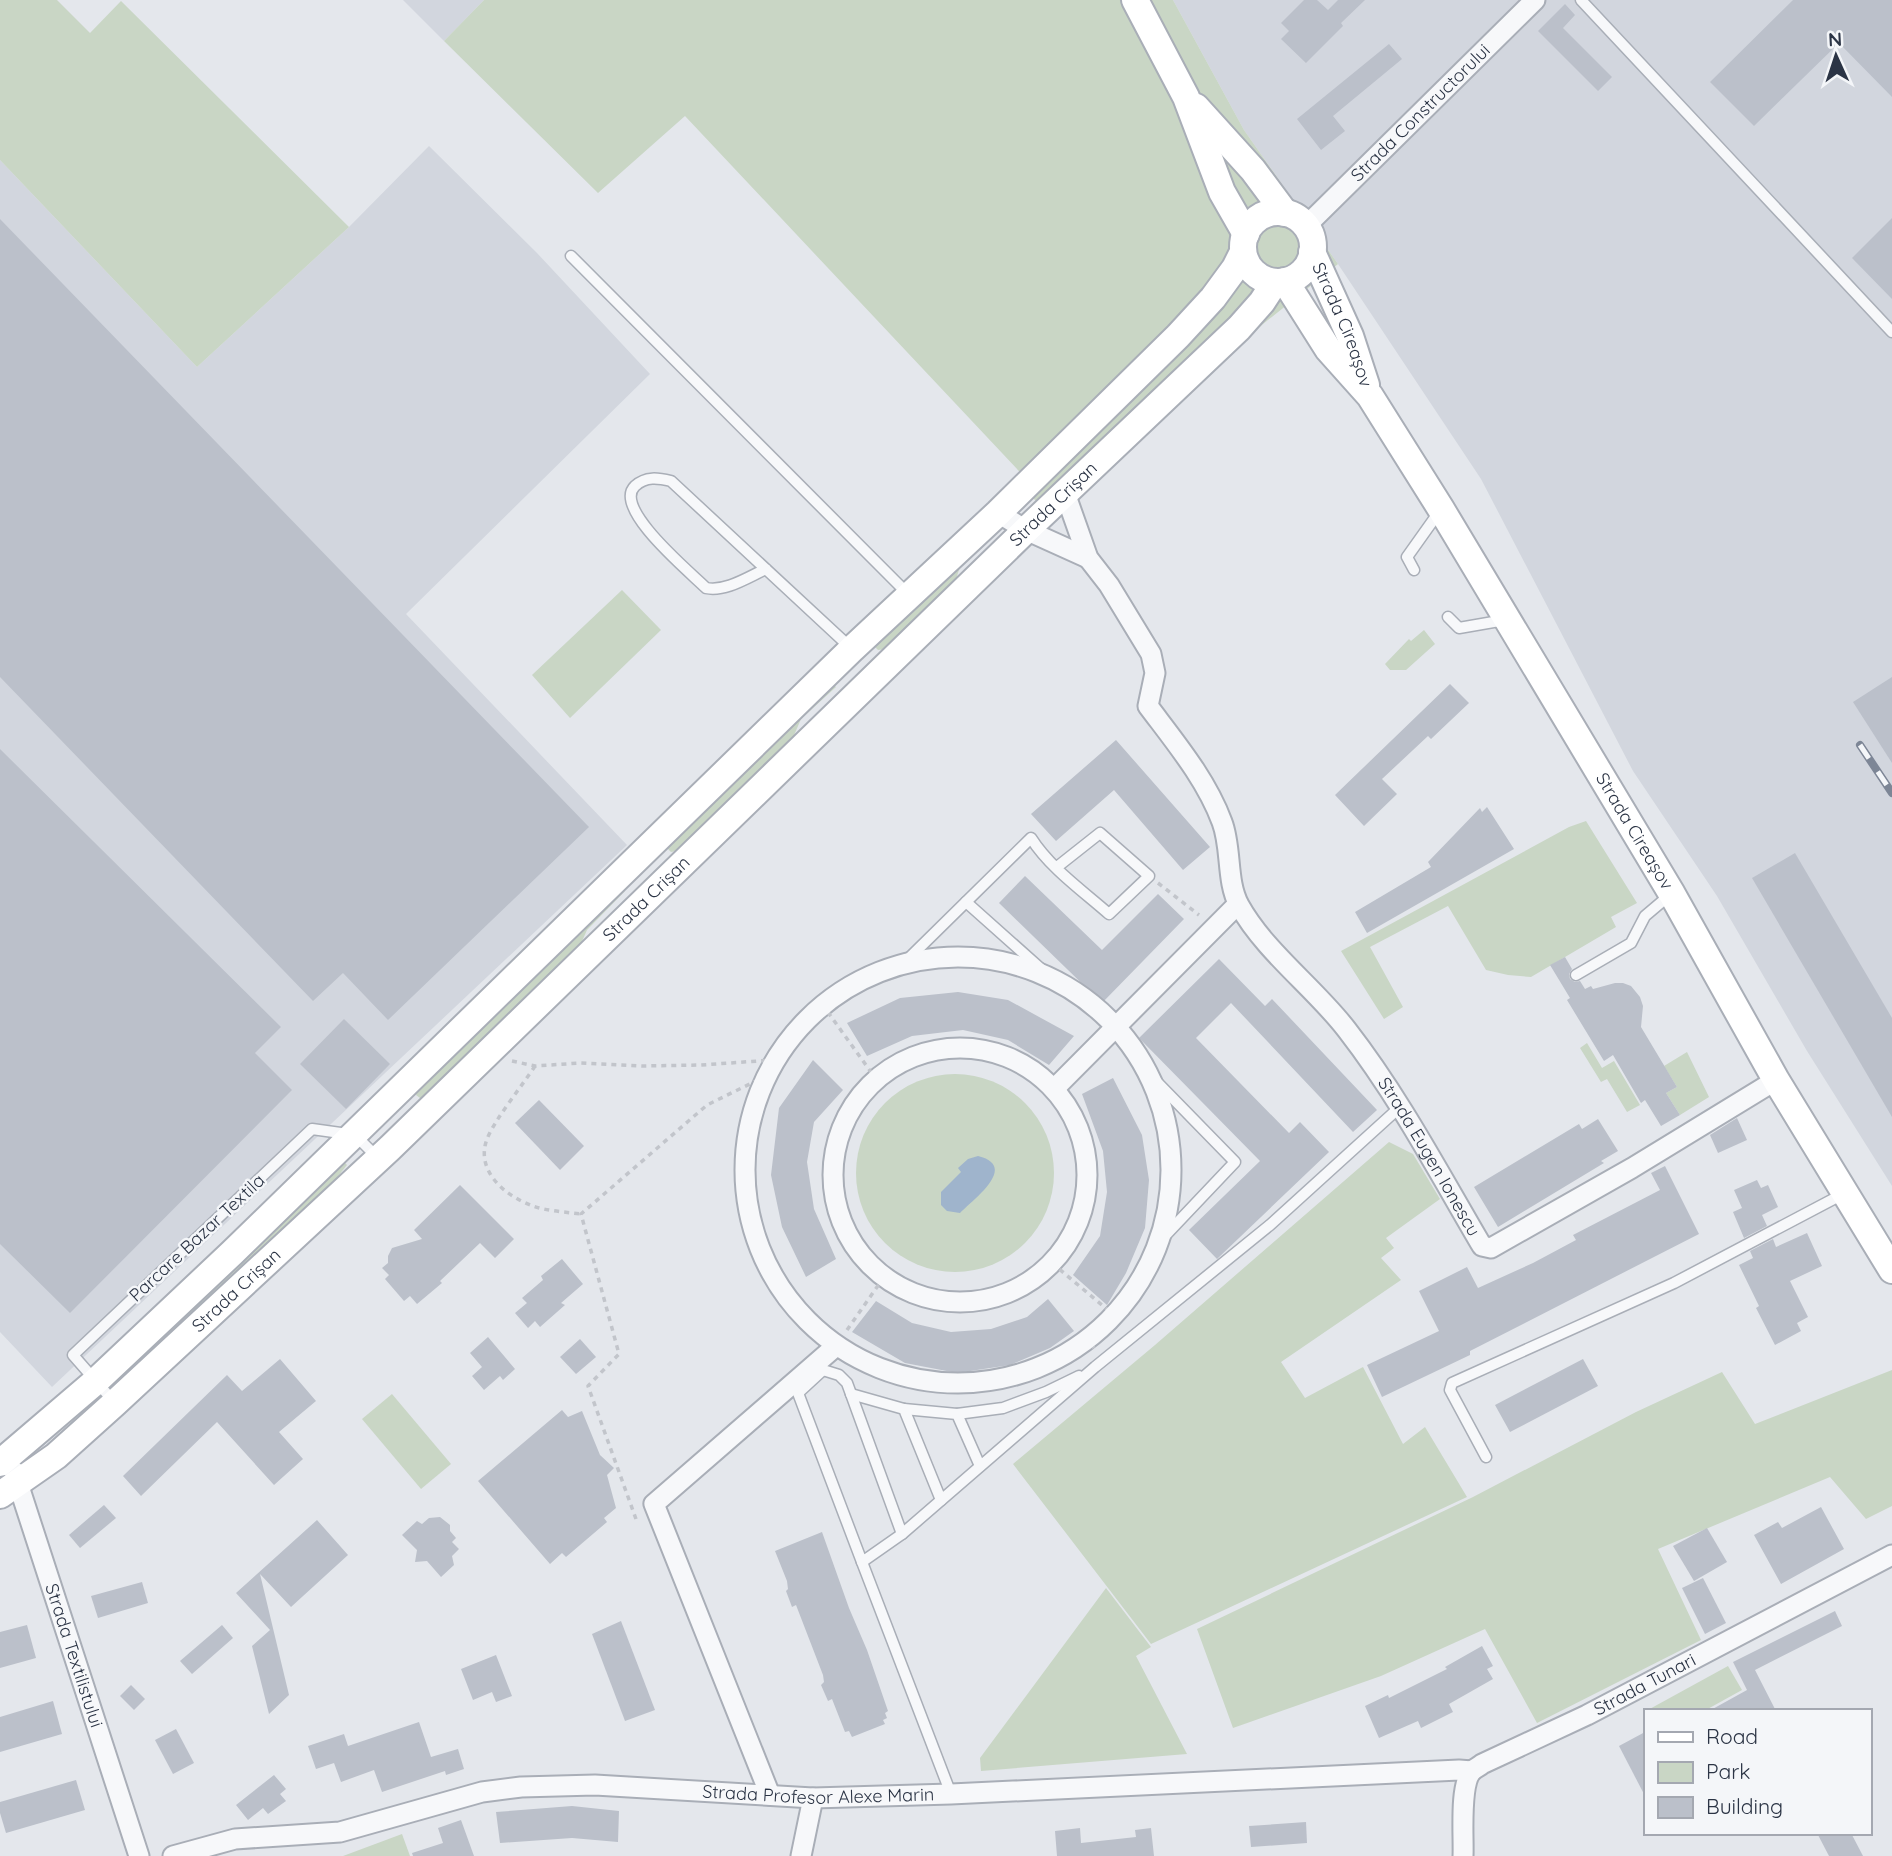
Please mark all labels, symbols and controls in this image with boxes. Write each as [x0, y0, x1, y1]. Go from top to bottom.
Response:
north arrow [1801, 21, 1871, 91]
text: N [1828, 27, 1843, 51]
street label: Strada Constructorului [1346, 39, 1495, 186]
street label: Strada Cireașov [1307, 259, 1378, 390]
street label: Strada Crișan [1004, 457, 1102, 551]
street label: Strada Cireașov [1591, 768, 1679, 894]
street label: Strada Crișan [597, 851, 695, 946]
street label: Strada Eugen Ionescu [1373, 1073, 1486, 1240]
street label: Parcare Bazar Textila [124, 1169, 269, 1307]
street label: Strada Crișan [187, 1243, 285, 1337]
street label: Strada Textilistului [40, 1580, 108, 1730]
street label: Strada Tunari [1590, 1648, 1699, 1720]
legend [1644, 1709, 1871, 1835]
text: Road [1706, 1723, 1758, 1749]
text: Park [1706, 1758, 1750, 1784]
street label: Strada Profesor Alexe Marin [702, 1779, 935, 1809]
text: Building [1706, 1793, 1783, 1819]

